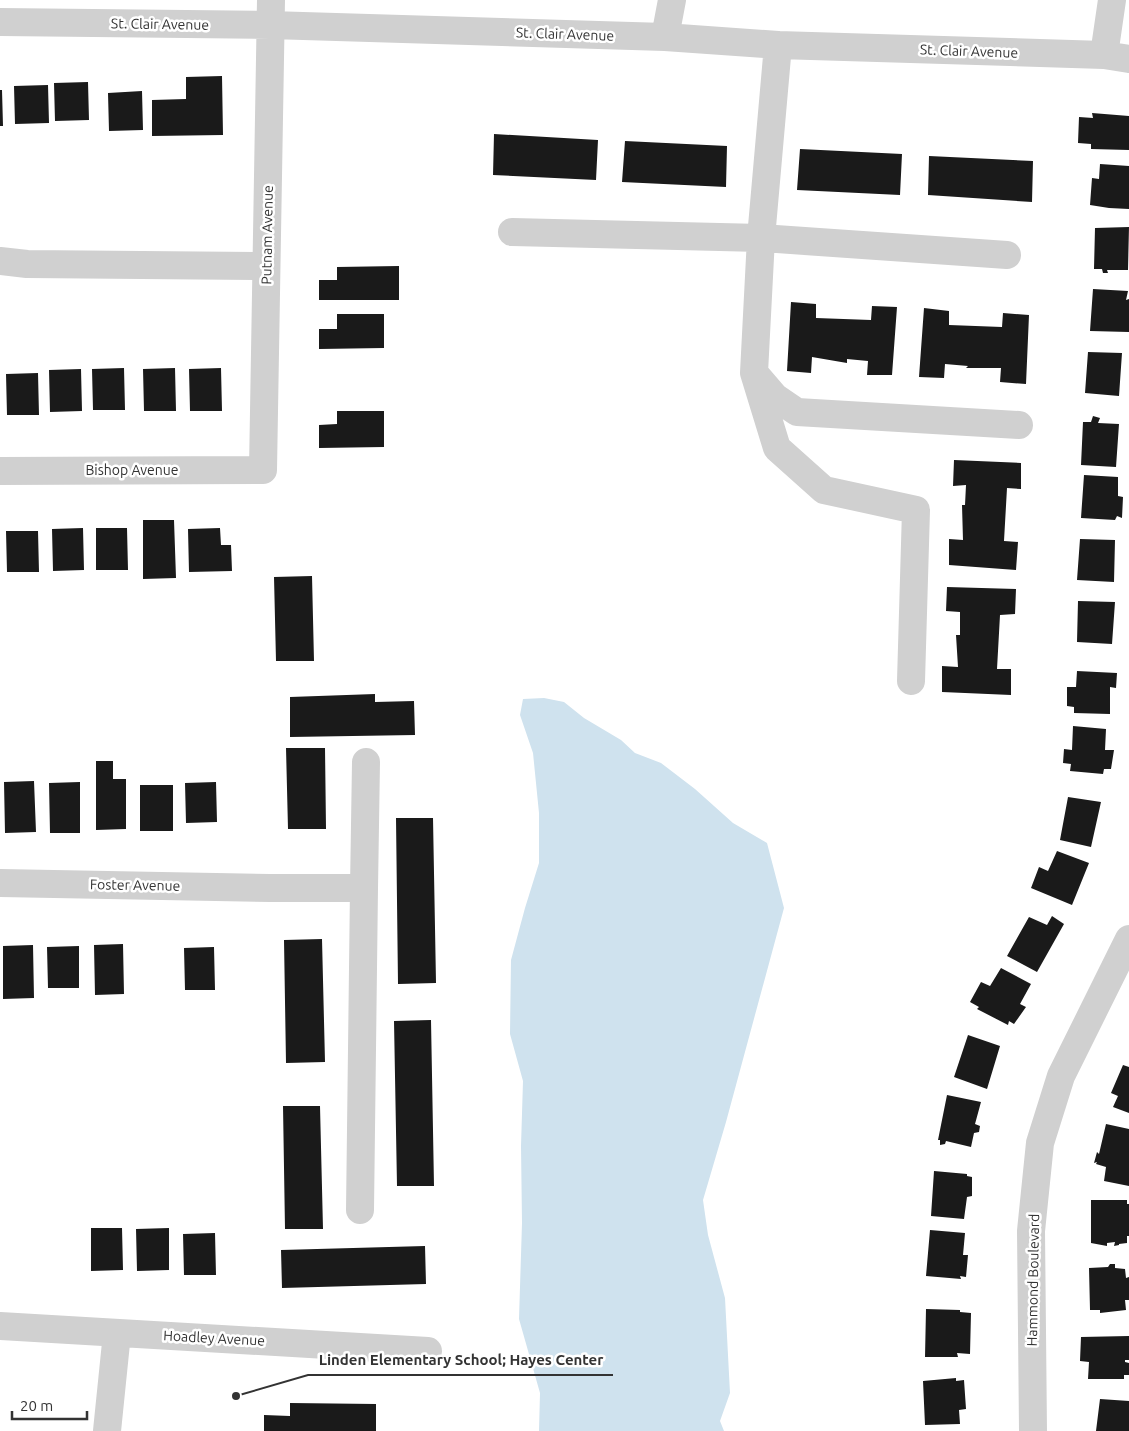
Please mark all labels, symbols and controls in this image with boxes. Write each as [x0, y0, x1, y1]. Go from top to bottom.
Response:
street label: St. Clair Avenue [111, 15, 209, 33]
street label: St. Clair Avenue [516, 24, 614, 44]
street label: St. Clair Avenue [920, 41, 1018, 61]
street label: Putnam Avenue [258, 185, 276, 285]
street label: Bishop Avenue [85, 462, 179, 478]
street label: Foster Avenue [90, 876, 180, 894]
street label: Hammond Boulevard [1024, 1214, 1042, 1346]
street label: Hoadley Avenue [163, 1327, 265, 1349]
callout: Linden Elementary School; Hayes Center [308, 1345, 613, 1375]
text: Linden Elementary School; Hayes Center [319, 1351, 604, 1368]
scale bar [12, 1388, 88, 1420]
text: 20 m [20, 1397, 53, 1414]

